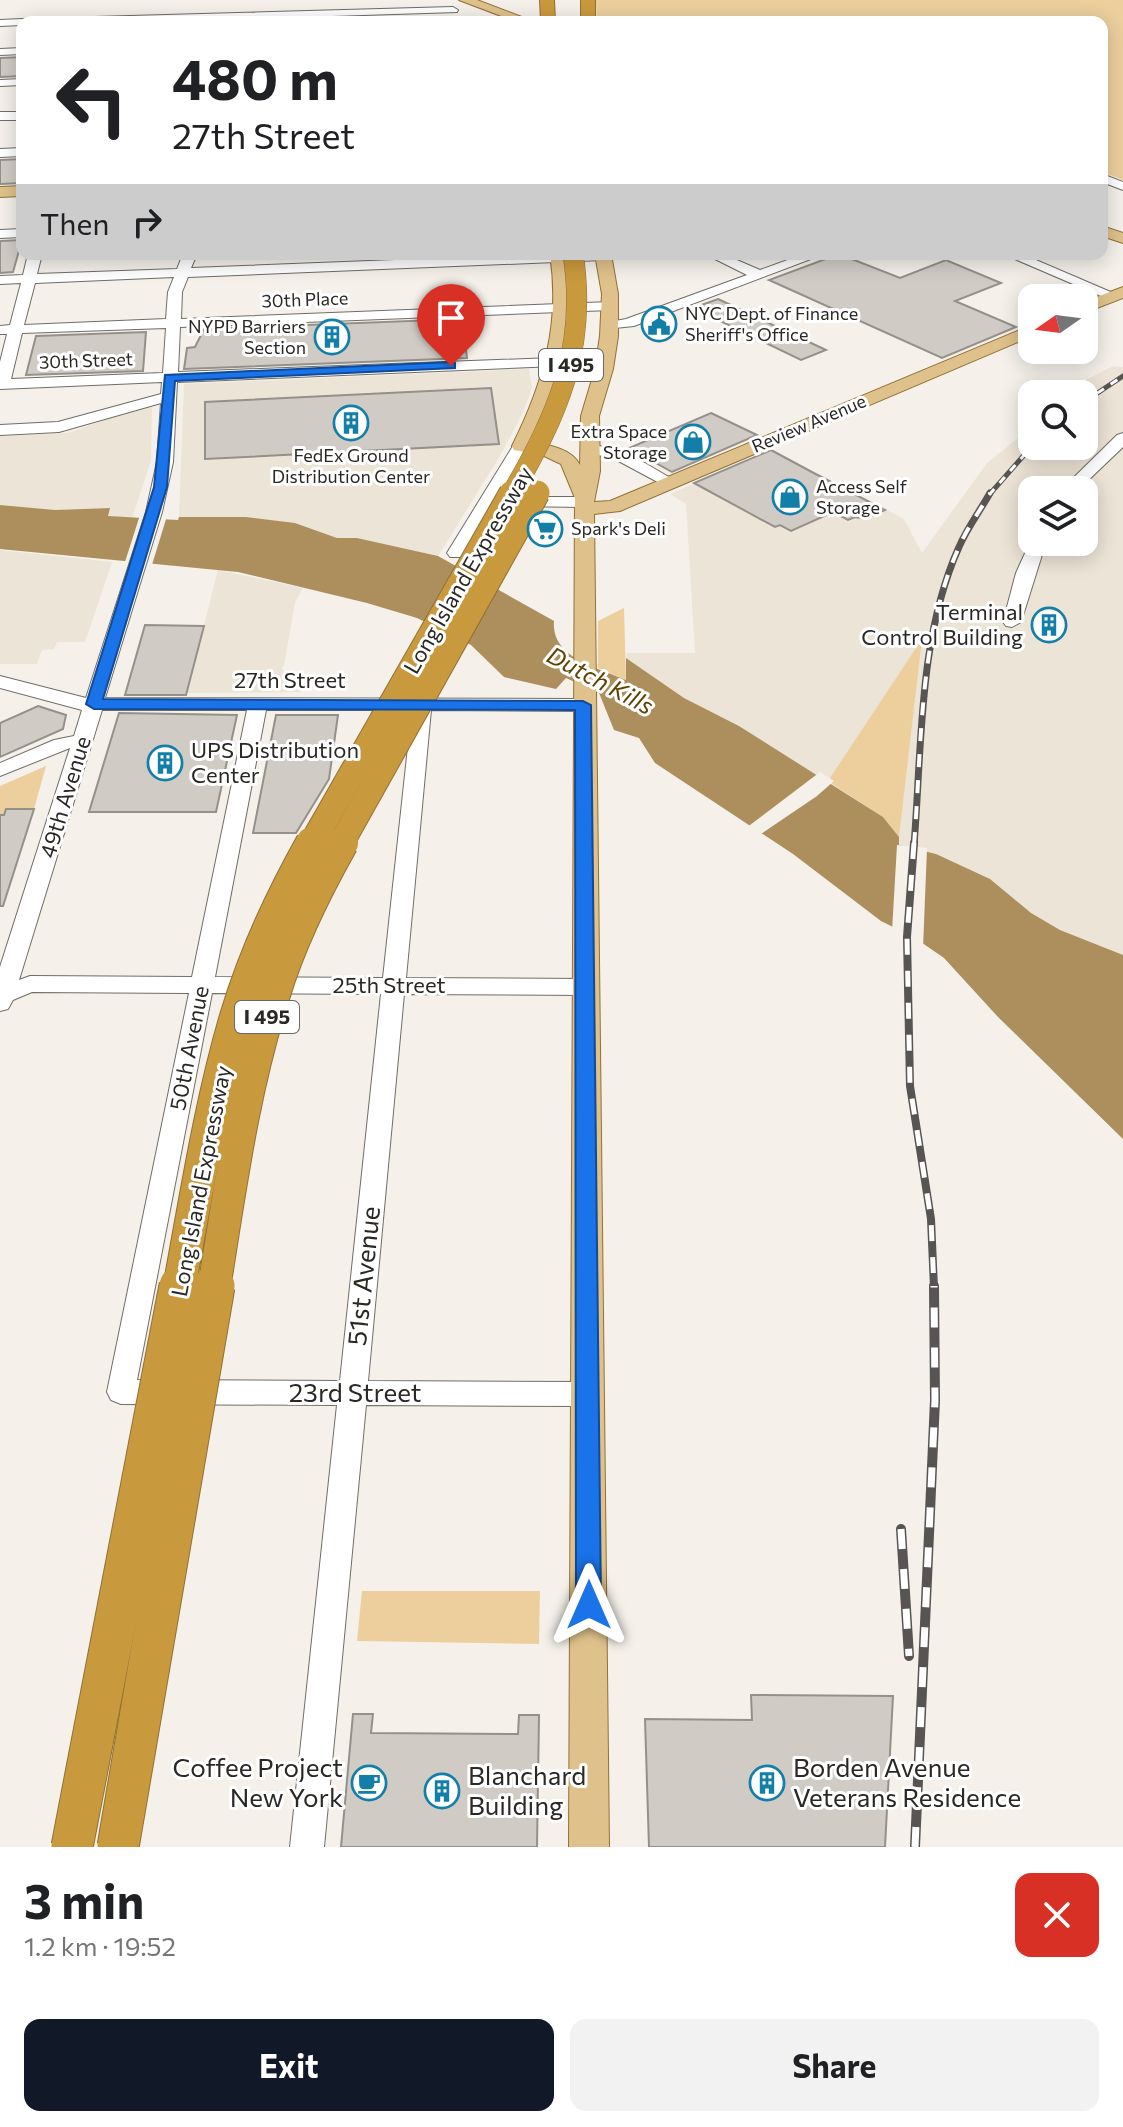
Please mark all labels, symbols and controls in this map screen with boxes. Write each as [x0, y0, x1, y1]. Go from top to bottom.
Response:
text: 480 m [172, 43, 338, 112]
icon: left [40, 48, 144, 152]
text: 27th Street [172, 112, 355, 156]
icon: right [125, 200, 169, 244]
text: Then [40, 204, 109, 241]
pin [417, 284, 485, 366]
north arrow [1018, 284, 1098, 364]
map controls [1018, 284, 1098, 556]
street label: 30th Place [261, 286, 349, 312]
icon: arrive [429, 296, 473, 340]
place label: NYC Dept. of Finance Sheriff's Office [685, 302, 858, 345]
public building icon: NYC Dept. of Finance Sheriff's Office [640, 305, 678, 343]
place label: NYPD Barriers Section [188, 315, 306, 358]
building icon: NYPD Barriers Section [313, 318, 351, 356]
street label: 30th Street [39, 347, 133, 373]
road number: I 495 [539, 349, 603, 381]
button: search [1018, 380, 1098, 460]
street label: Review Avenue [748, 389, 869, 457]
building icon: FedEx Ground Distribution Center [332, 404, 370, 442]
place label: Extra Space Storage [570, 420, 667, 463]
shop icon: Extra Space Storage [674, 423, 712, 461]
place label: FedEx Ground Distribution Center [272, 444, 430, 487]
street label: Long Island Expressway [397, 461, 538, 678]
place label: Access Self Storage [816, 475, 908, 518]
button: layers [1018, 476, 1098, 556]
shop icon: Access Self Storage [771, 478, 809, 516]
supermarket icon: Spark's Deli [526, 510, 564, 548]
place label: Spark's Deli [571, 517, 666, 539]
place label: Terminal Control Building [861, 598, 1023, 650]
building icon: Terminal Control Building [1030, 606, 1068, 644]
water label: Dutch Kills [543, 640, 659, 720]
street label: 27th Street [234, 666, 346, 693]
street label: 49th Avenue [33, 733, 96, 861]
place label: UPS Distribution Center [191, 736, 359, 788]
building icon: UPS Distribution Center [146, 744, 184, 782]
street label: 25th Street [333, 971, 445, 998]
street label: 50th Avenue [163, 983, 214, 1112]
road number: I 495 [235, 1001, 299, 1033]
street label: Long Island Expressway [165, 1063, 236, 1299]
street label: 51st Avenue [340, 1205, 385, 1347]
street label: 23rd Street [289, 1376, 421, 1407]
position arrow [547, 1563, 631, 1647]
place label: Coffee Project New York [172, 1751, 343, 1812]
place label: Borden Avenue Veterans Residence [793, 1751, 1021, 1812]
place label: Blanchard Building [468, 1759, 586, 1820]
cafe icon: Coffee Project New York [350, 1764, 388, 1802]
building icon: Borden Avenue Veterans Residence [748, 1764, 786, 1802]
building icon: Blanchard Building [423, 1772, 461, 1810]
text: 3 min [24, 1870, 144, 1929]
button: close [1015, 1873, 1099, 1957]
text: 1.2 km · 19:52 [24, 1930, 176, 1961]
button: Exit [24, 2019, 554, 2111]
button: Share [570, 2019, 1099, 2111]

